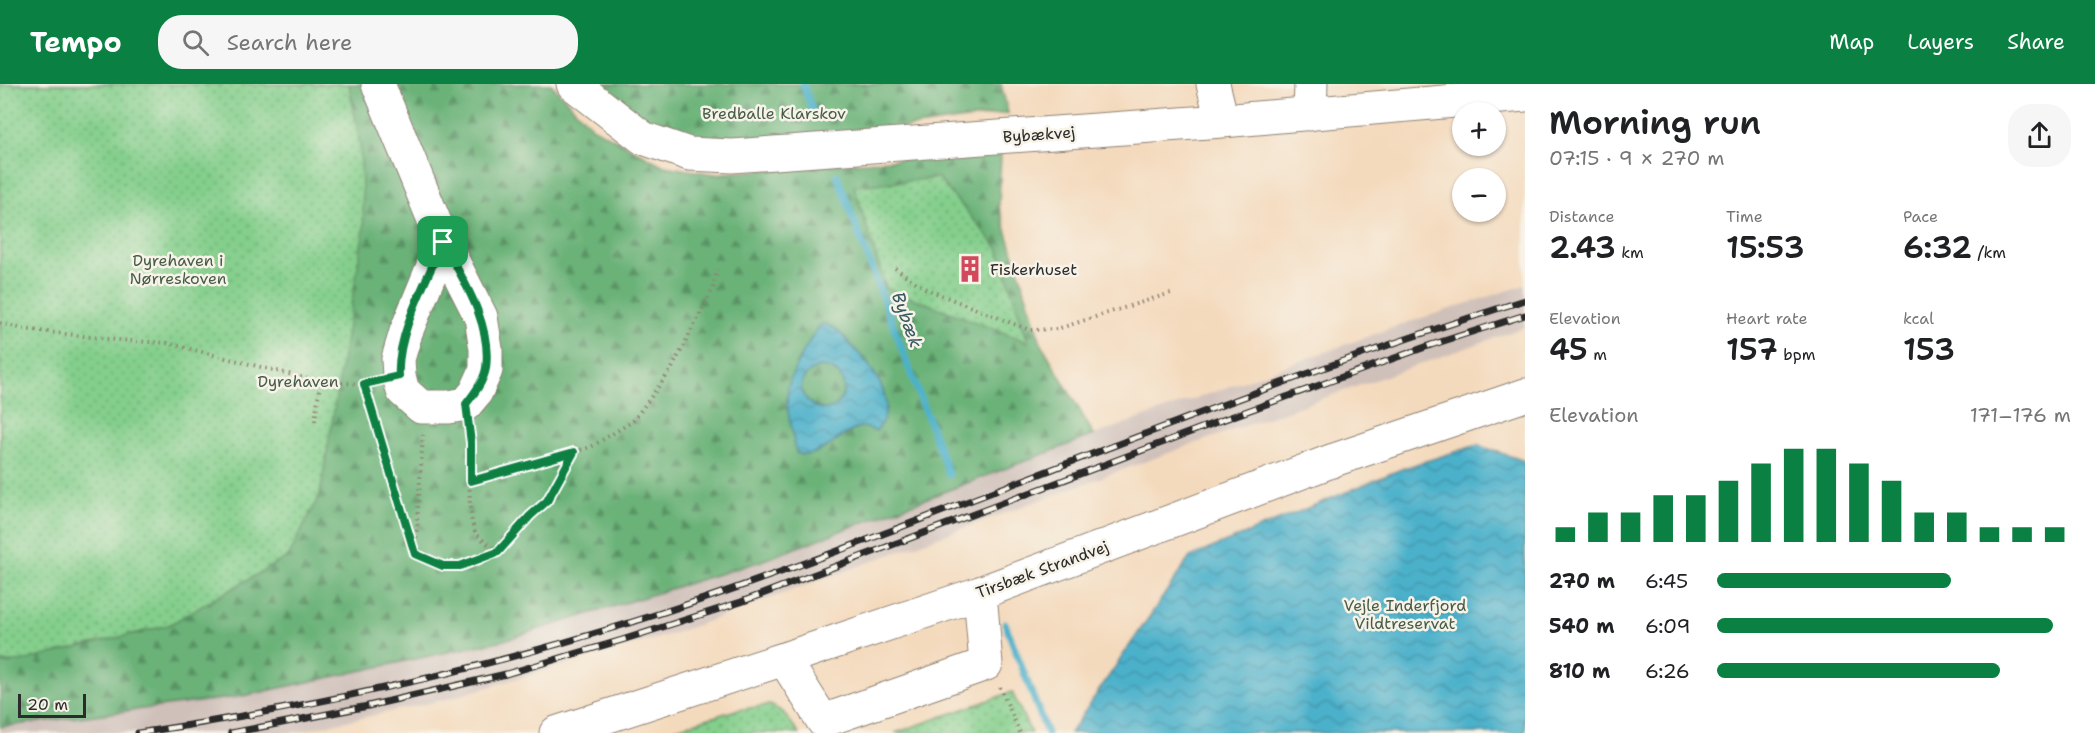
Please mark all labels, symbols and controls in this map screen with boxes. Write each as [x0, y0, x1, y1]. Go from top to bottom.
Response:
search box [158, 15, 578, 69]
text: Tempo [30, 23, 122, 61]
icon: search [179, 26, 212, 59]
text: Search here [227, 28, 352, 57]
text: Map [1829, 28, 1874, 56]
text: Layers [1907, 28, 1974, 56]
text: Share [2007, 28, 2065, 56]
text: Morning run [1549, 100, 1761, 145]
map controls [1452, 102, 1506, 222]
button: + [1452, 102, 1506, 156]
park label: Bredballe Klarskov [702, 103, 846, 124]
button: share [2008, 104, 2071, 167]
street label: Bybækvej [1002, 121, 1076, 148]
text: 07:15 · 9 × 270 m [1549, 145, 1725, 171]
button: − [1452, 168, 1506, 222]
text: Distance [1549, 206, 1615, 227]
text: Time [1726, 206, 1763, 227]
text: Pace [1903, 206, 1938, 227]
pin [417, 216, 468, 267]
icon: arrive [426, 225, 459, 258]
text: 2.43 [1549, 227, 1616, 268]
text: 15:53 [1726, 227, 1804, 268]
text: 6:32 [1903, 227, 1972, 268]
text: km [1616, 242, 1644, 263]
text: /km [1972, 242, 2006, 263]
park label: Dyrehaven i Nørreskoven [129, 250, 227, 289]
building icon: Fiskerhuset [955, 254, 985, 284]
place label: Fiskerhuset [990, 259, 1077, 280]
water label: Bybæk [886, 289, 928, 352]
text: Elevation [1549, 308, 1621, 329]
text: Heart rate [1726, 308, 1808, 329]
text: kcal [1903, 308, 1934, 329]
text: 45 [1549, 329, 1588, 370]
text: 157 [1726, 329, 1778, 370]
text: 153 [1903, 329, 1955, 370]
text: m [1588, 344, 1607, 365]
text: bpm [1778, 344, 1816, 365]
park label: Dyrehaven [257, 371, 339, 392]
text: Elevation [1549, 402, 1639, 428]
text: 171–176 m [1970, 402, 2071, 428]
street label: Tirsbæk Strandvej [973, 536, 1111, 603]
text: 270 m [1549, 568, 1615, 594]
text: 6:45 [1645, 568, 1688, 594]
park label: Vejle Inderfjord Vildtreservat [1344, 595, 1466, 634]
text: 540 m [1549, 613, 1614, 639]
text: 6:09 [1645, 613, 1691, 639]
text: 810 m [1549, 658, 1610, 684]
text: 6:26 [1645, 658, 1690, 684]
scale bar [18, 691, 86, 718]
text: 20 m [27, 694, 68, 715]

